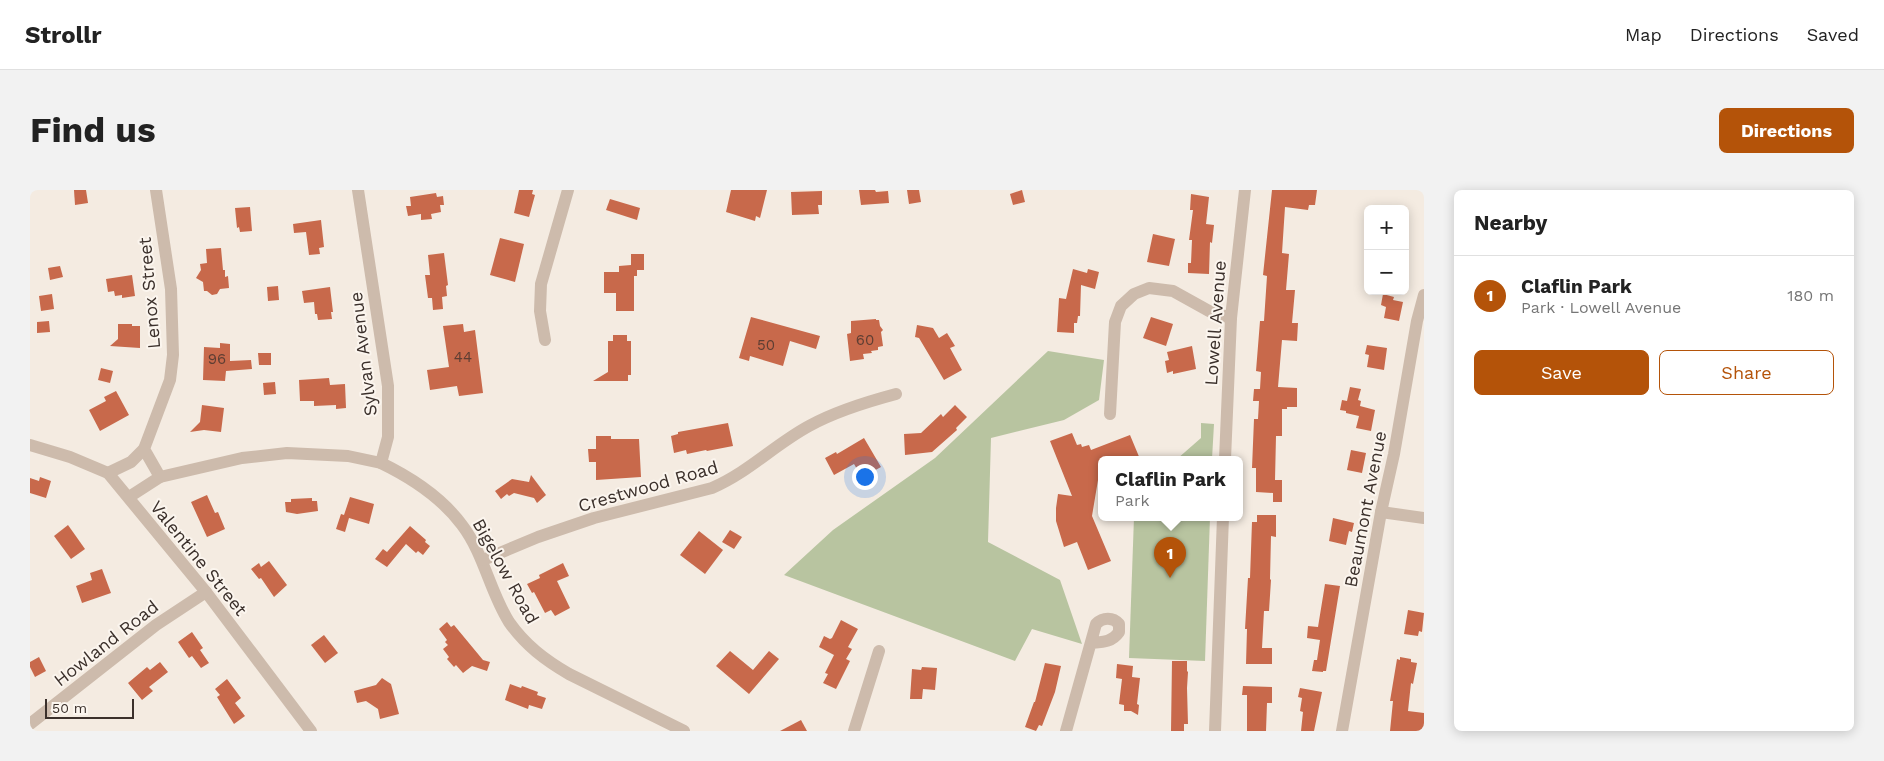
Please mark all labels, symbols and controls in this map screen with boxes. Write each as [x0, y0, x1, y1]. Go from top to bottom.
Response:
text: Strollr [25, 21, 102, 49]
text: Map [1625, 24, 1662, 45]
text: Directions [1690, 24, 1779, 45]
text: Saved [1807, 24, 1859, 45]
button: Directions [1719, 108, 1854, 153]
text: Find us [30, 109, 156, 151]
map controls [1364, 205, 1409, 295]
button: + [1364, 205, 1409, 250]
text: Nearby [1474, 210, 1547, 235]
street label: Lenox Street [134, 236, 164, 350]
button: − [1364, 250, 1409, 295]
street label: Lowell Avenue [1200, 260, 1230, 386]
text: Claflin Park [1521, 275, 1632, 298]
text: 1 [1487, 286, 1493, 305]
text: 180 m [1787, 286, 1834, 305]
street label: Sylvan Avenue [345, 291, 381, 417]
text: Park · Lowell Avenue [1521, 298, 1681, 317]
house number: 60 [856, 331, 874, 349]
house number: 50 [757, 336, 775, 354]
house number: 44 [454, 348, 472, 366]
house number: 96 [208, 350, 226, 368]
button: Save [1474, 350, 1649, 395]
button: Share [1659, 350, 1834, 395]
street label: Beaumont Avenue [1340, 429, 1390, 589]
street label: Crestwood Road [576, 456, 720, 516]
popup [1098, 456, 1243, 521]
your location [852, 464, 878, 490]
text: Claflin Park [1115, 468, 1226, 491]
text: Park [1115, 491, 1150, 510]
street label: Valentine Street [146, 496, 252, 620]
street label: Bigelow Road [468, 515, 544, 627]
pin: 1 [1154, 537, 1186, 578]
street label: Howland Road [50, 596, 162, 690]
scale bar [45, 696, 134, 719]
text: 50 m [52, 700, 87, 716]

